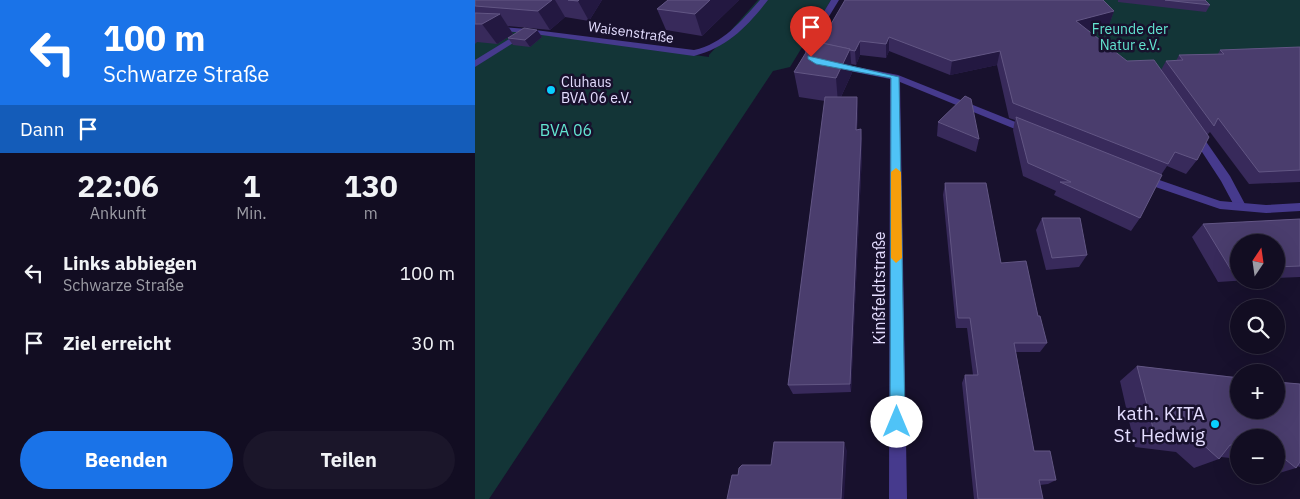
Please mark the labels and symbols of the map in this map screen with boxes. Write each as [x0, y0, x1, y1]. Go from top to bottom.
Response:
pin [790, 6, 832, 57]
street label: Waisenstraße [587, 17, 675, 47]
park label: Freunde der Natur e.V. [1092, 20, 1168, 54]
place label: Cluhaus BVA 06 e.V. [561, 73, 632, 107]
marker: Cluhaus BVA 06 e.V. [545, 84, 557, 96]
park label: BVA 06 [540, 120, 592, 140]
street label: Kinßfeldtstraße [869, 231, 889, 345]
north arrow [1230, 234, 1285, 289]
position arrow [870, 395, 922, 447]
place label: kath. KITA St. Hedwig [1113, 401, 1205, 447]
marker: kath. KITA St. Hedwig [1209, 418, 1221, 430]

